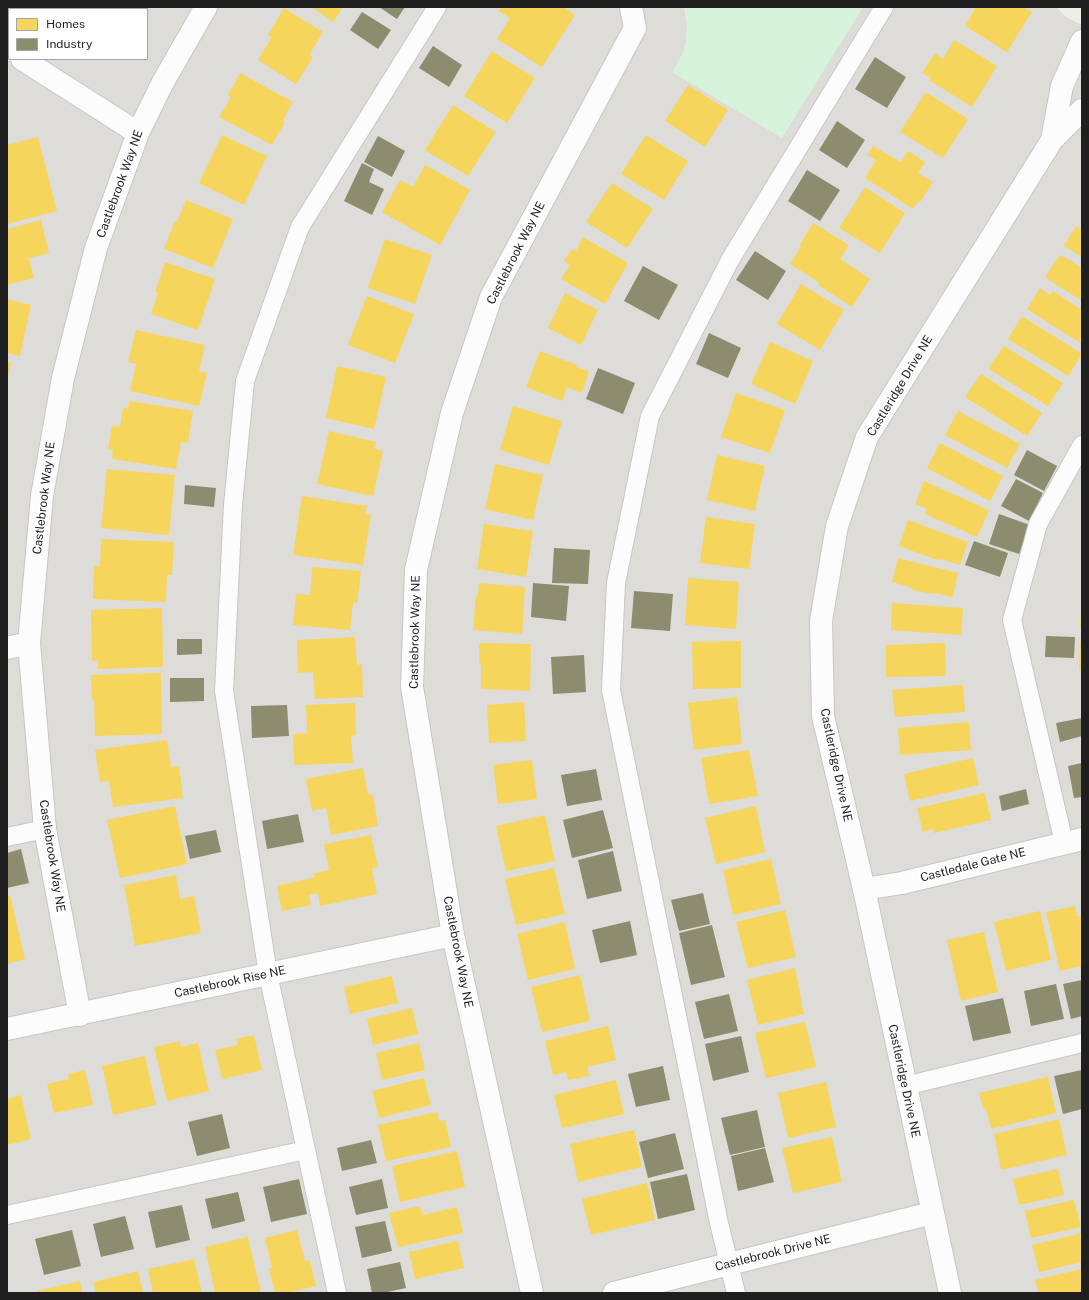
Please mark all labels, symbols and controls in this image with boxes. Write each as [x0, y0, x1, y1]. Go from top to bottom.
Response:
legend [8, 8, 148, 60]
text: Homes [46, 17, 85, 31]
text: Industry [46, 37, 92, 51]
street label: Castlebrook Way NE [94, 128, 146, 240]
street label: Castlebrook Way NE [484, 199, 548, 307]
street label: Castleridge Drive NE [864, 333, 936, 439]
street label: Castlebrook Way NE [30, 441, 58, 555]
street label: Castlebrook Way NE [407, 575, 423, 689]
street label: Castleridge Drive NE [817, 707, 855, 823]
street label: Castlebrook Way NE [36, 799, 68, 913]
street label: Castledale Gate NE [919, 845, 1027, 885]
street label: Castlebrook Way NE [440, 895, 476, 1009]
street label: Castlebrook Rise NE [173, 963, 287, 1001]
street label: Castleridge Drive NE [885, 1023, 923, 1139]
street label: Castlebrook Drive NE [714, 1232, 832, 1274]

